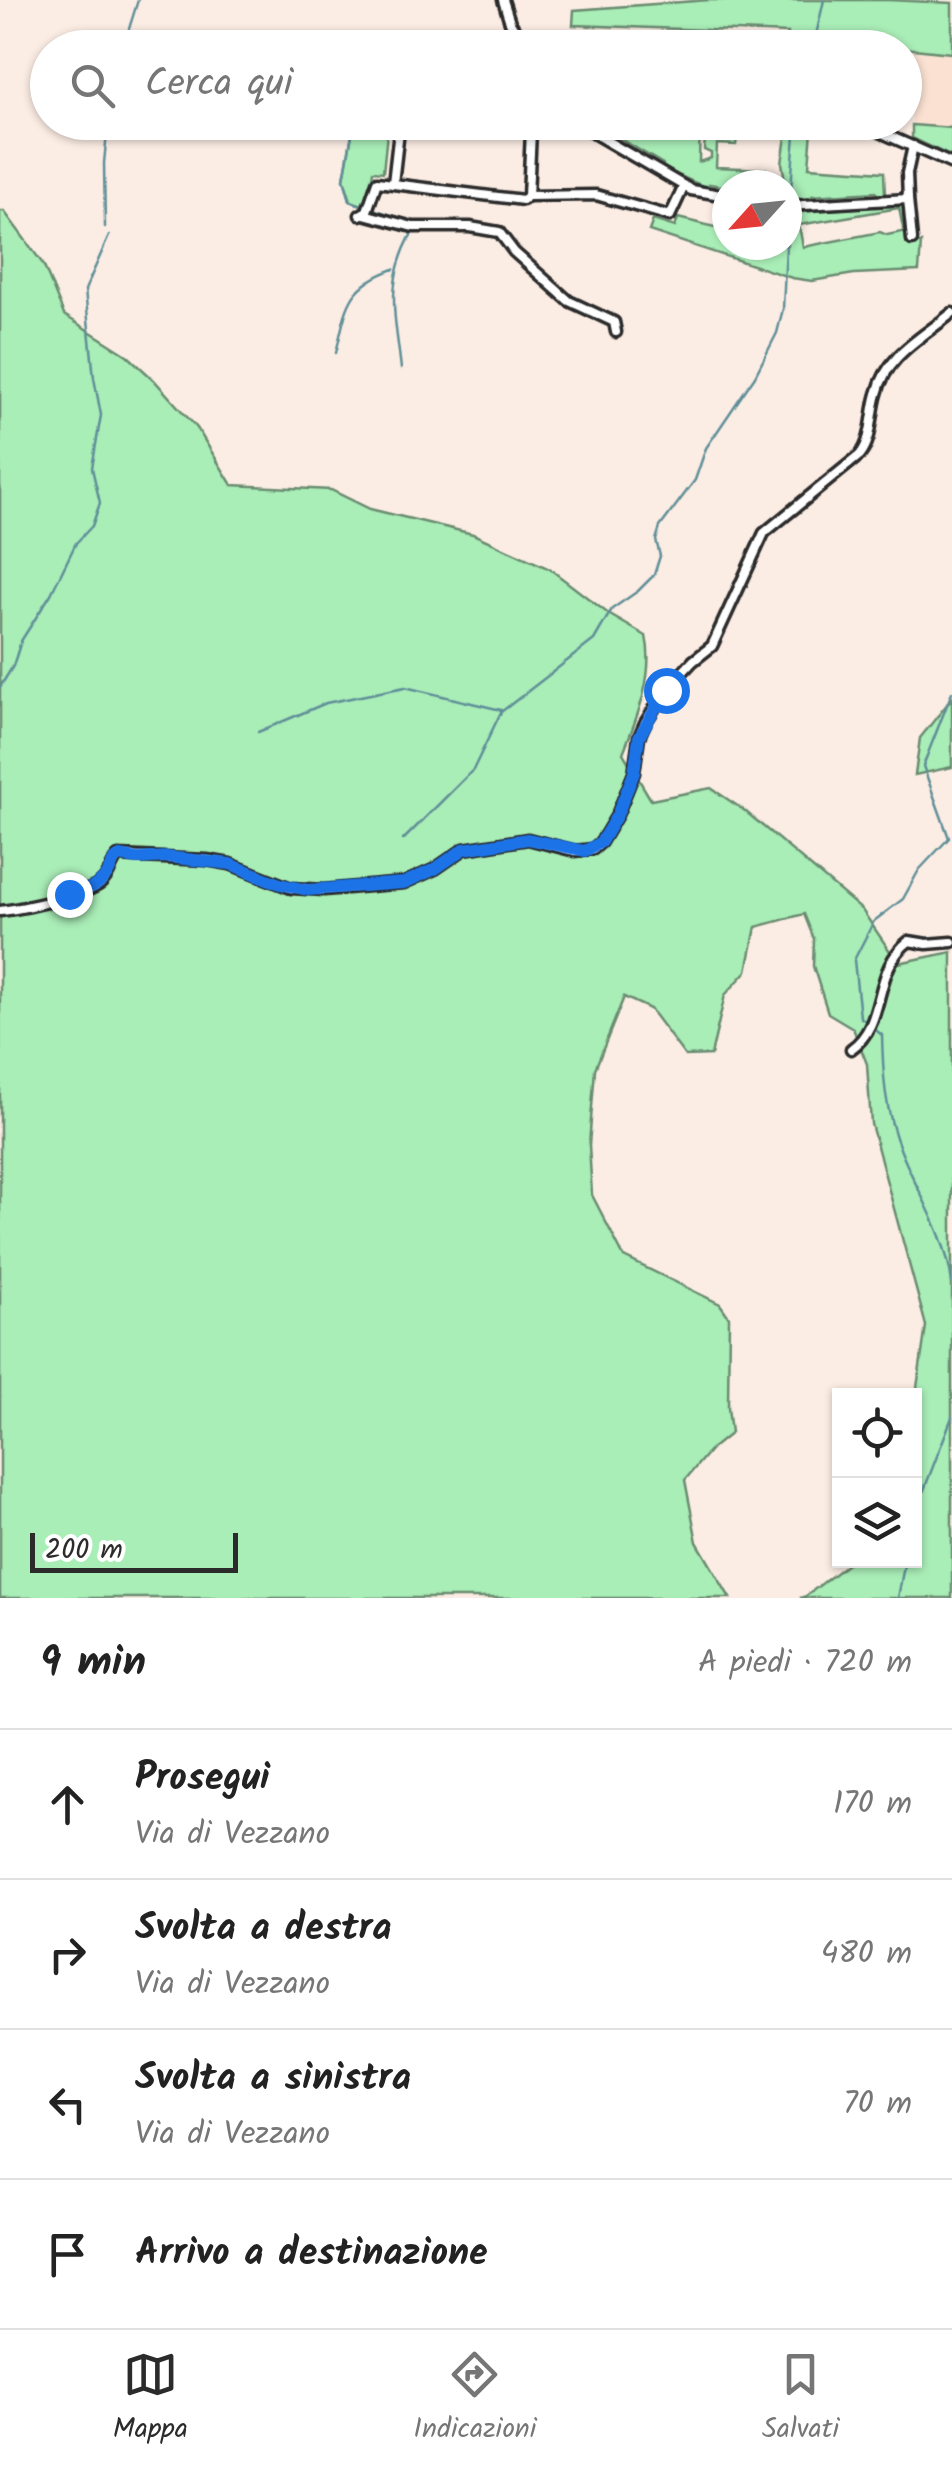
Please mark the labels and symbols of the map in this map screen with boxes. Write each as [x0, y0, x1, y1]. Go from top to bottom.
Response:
north arrow [712, 170, 802, 260]
route start [644, 668, 690, 714]
route end [47, 872, 93, 918]
scale bar [30, 1528, 238, 1572]

